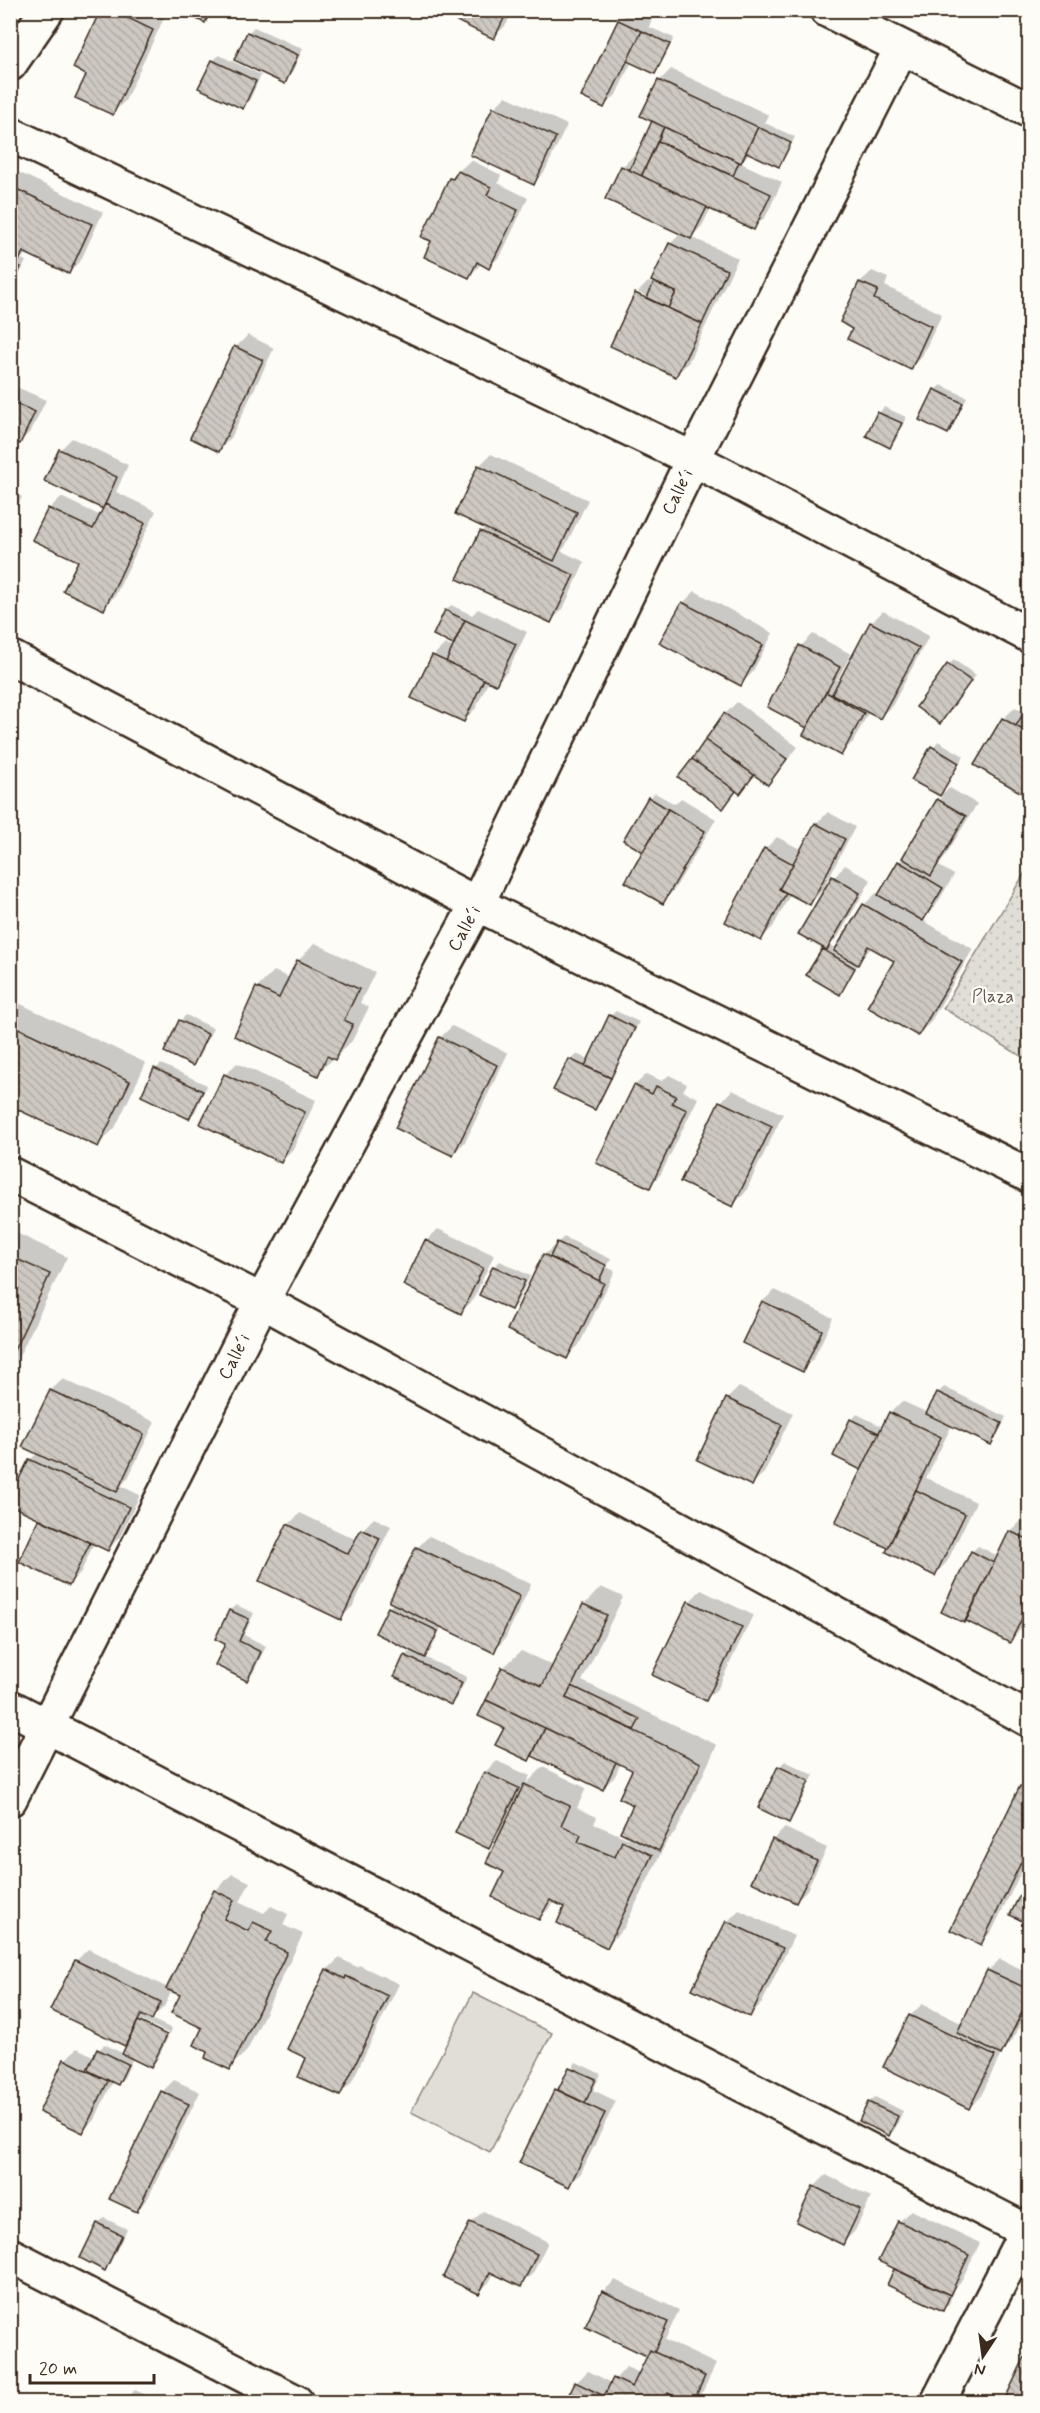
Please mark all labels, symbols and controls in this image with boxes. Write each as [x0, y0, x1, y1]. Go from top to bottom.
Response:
street label: Calle´i [657, 465, 699, 519]
street label: Calle´i [443, 902, 487, 956]
park label: Plaza [972, 985, 1014, 1009]
street label: Calle´i [213, 1330, 256, 1384]
north arrow [953, 2326, 1013, 2386]
scale bar [30, 2347, 154, 2385]
text: 20 m [39, 2357, 77, 2381]
text: N [972, 2358, 988, 2381]

